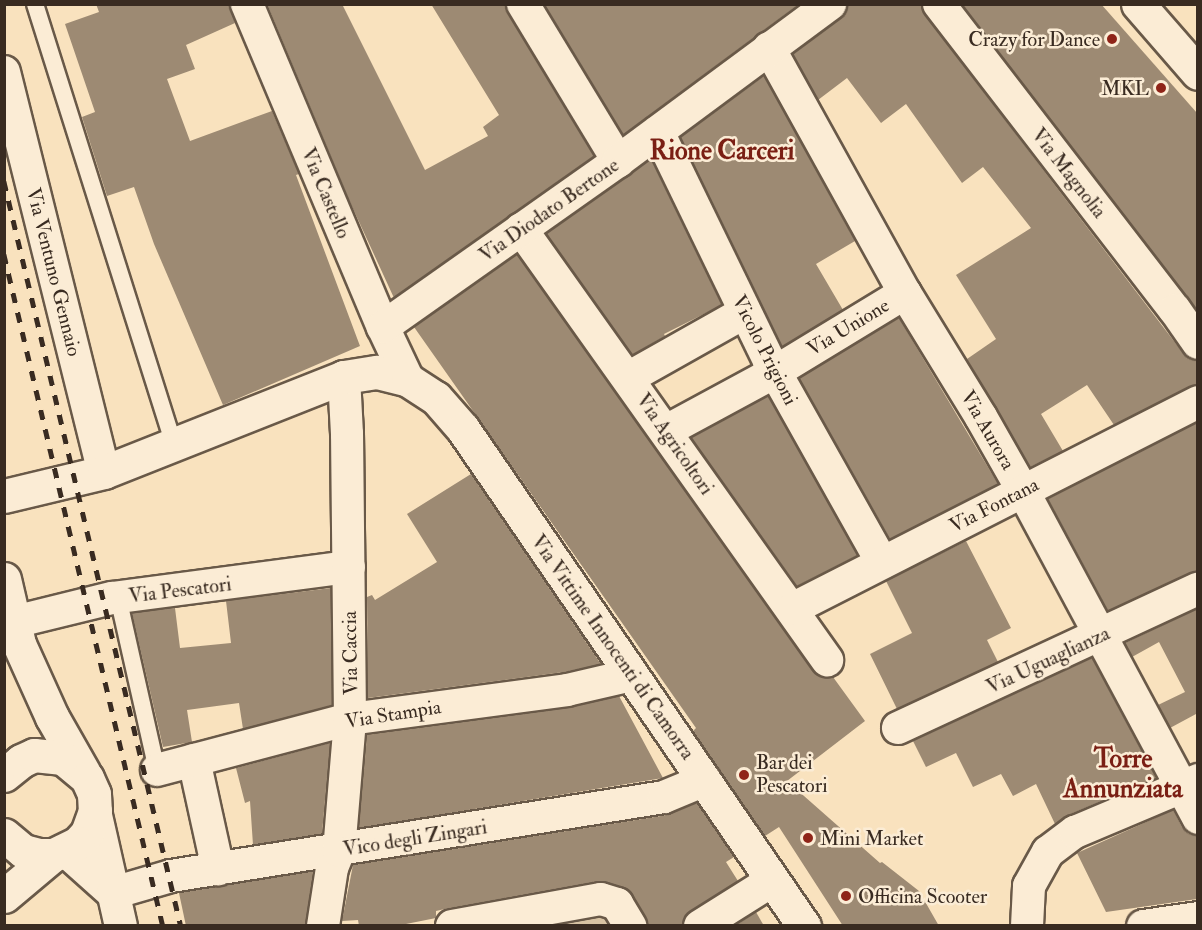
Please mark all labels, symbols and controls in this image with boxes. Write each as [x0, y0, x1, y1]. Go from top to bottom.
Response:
place label: Crazy for Dance [968, 27, 1100, 51]
marker: Crazy for Dance [1105, 32, 1119, 46]
place label: MKL [1101, 76, 1149, 100]
marker: MKL [1154, 81, 1168, 95]
street label: Via Magnolia [1026, 123, 1112, 223]
district label: Rione Carceri [650, 136, 794, 168]
street label: Via Castello [296, 144, 356, 242]
street label: Via Diodato Bertone [475, 153, 623, 267]
street label: Via Ventuno Gennaio [21, 185, 87, 359]
street label: Vicolo Prigioni [727, 291, 803, 409]
street label: Via Unione [802, 293, 894, 361]
street label: Via Aurora [956, 386, 1020, 474]
street label: Via Agricoltori [631, 389, 719, 499]
street label: Via Fontana [945, 472, 1043, 538]
street label: Via Vittime Innocenti di Camorra [526, 530, 700, 764]
street label: Via Pescatori [127, 572, 233, 608]
street label: Via Caccia [337, 611, 363, 695]
street label: Via Uguaglianza [983, 621, 1113, 699]
street label: Via Stampia [343, 695, 443, 733]
district label: Torre Annunziata [1063, 744, 1183, 806]
place label: Bar dei Pescatori [756, 751, 827, 798]
marker: Bar dei Pescatori [737, 768, 751, 782]
street label: Vico degli Zingari [341, 815, 489, 861]
place label: Mini Market [820, 826, 923, 850]
marker: Mini Market [801, 831, 815, 845]
place label: Officina Scooter [858, 884, 987, 908]
marker: Officina Scooter [839, 889, 853, 903]

